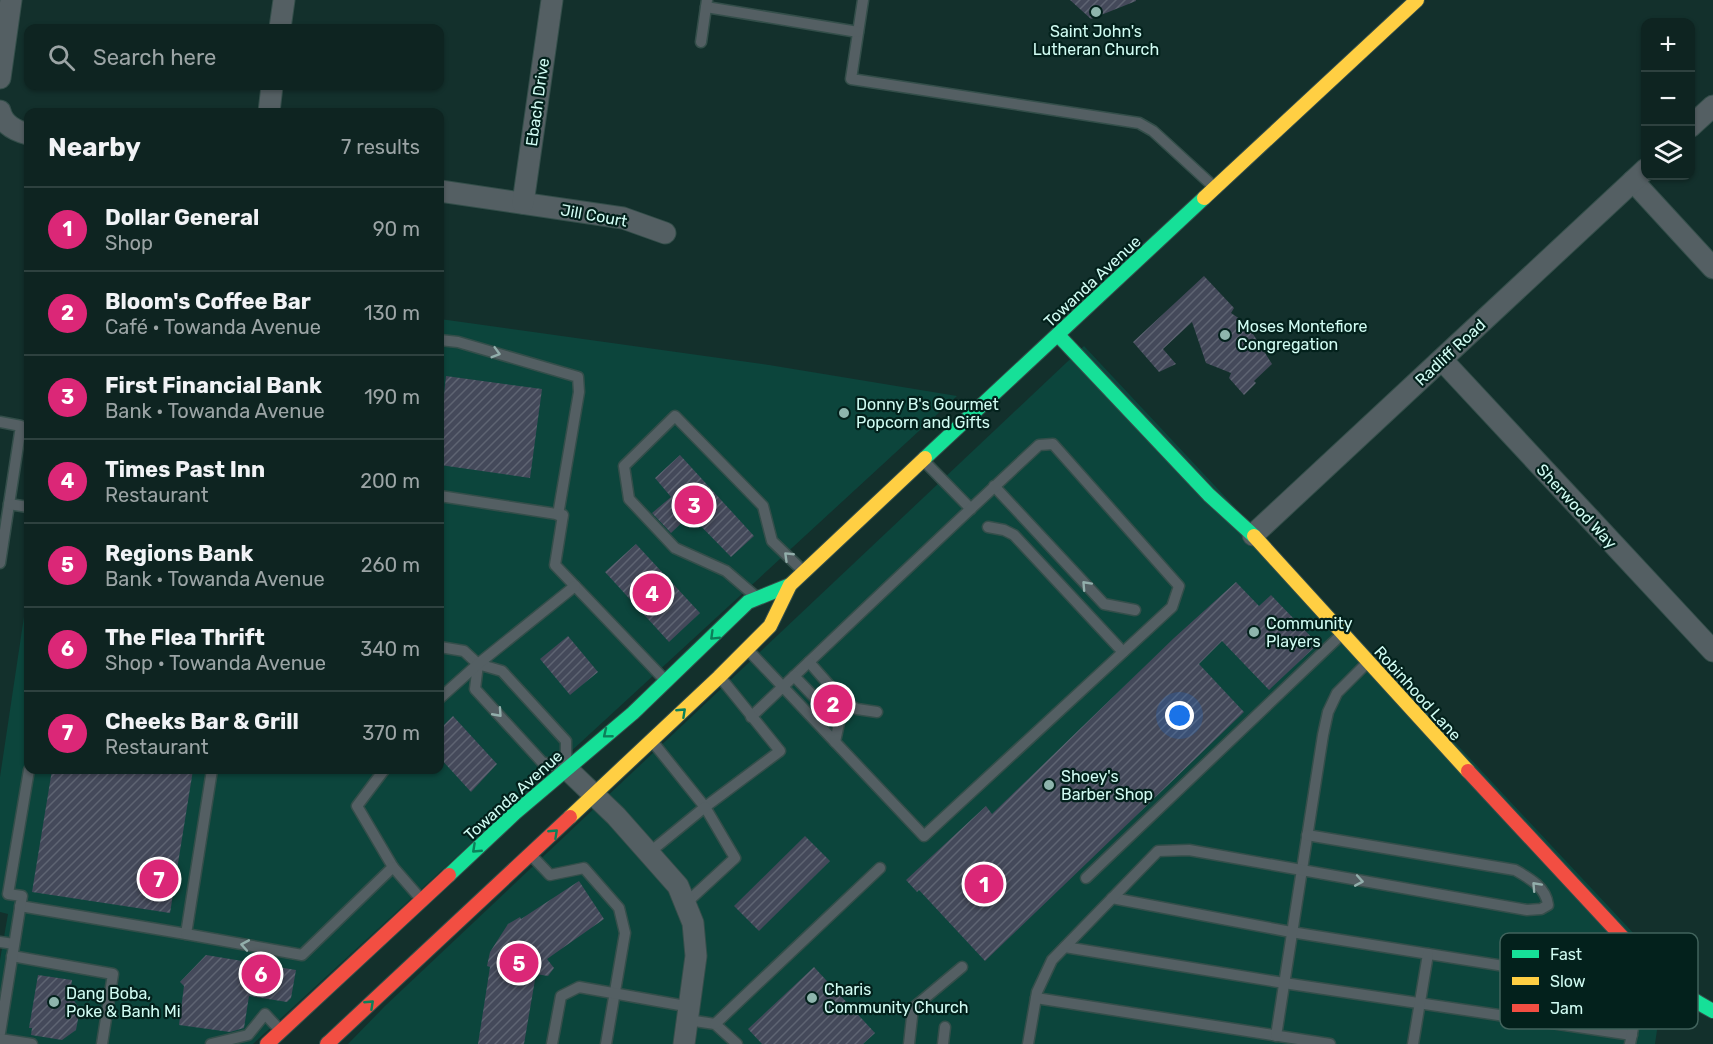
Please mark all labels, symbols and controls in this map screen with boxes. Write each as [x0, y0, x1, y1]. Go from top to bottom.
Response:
marker: Saint John's Lutheran Church [1089, 5, 1103, 19]
map controls [1641, 18, 1695, 180]
button: + [1641, 18, 1695, 72]
place label: Saint John's Lutheran Church [1033, 22, 1159, 59]
search box [24, 24, 444, 90]
icon: search [45, 41, 78, 74]
text: Search here [93, 44, 216, 71]
street label: Ebach Drive [522, 57, 553, 147]
button: − [1641, 72, 1695, 126]
button: layers [1641, 126, 1695, 180]
text: Nearby [48, 132, 141, 163]
text: 7 results [341, 135, 420, 159]
street label: Jill Court [559, 200, 629, 231]
text: Dollar General [105, 204, 259, 231]
text: 1 [63, 217, 72, 241]
text: 90 m [373, 217, 420, 241]
text: Shop [105, 231, 153, 255]
street label: Towanda Avenue [1040, 232, 1145, 331]
text: Bloom's Coffee Bar [105, 288, 311, 315]
text: 2 [61, 301, 74, 325]
text: 130 m [364, 301, 420, 325]
text: Café · Towanda Avenue [105, 315, 321, 339]
street label: Radliff Road [1411, 315, 1489, 390]
place label: Moses Montefiore Congregation [1237, 317, 1368, 354]
marker: Moses Montefiore Congregation [1218, 328, 1232, 342]
one-way arrow [490, 346, 501, 358]
text: First Financial Bank [105, 372, 322, 399]
text: 3 [61, 385, 74, 409]
text: 190 m [364, 385, 420, 409]
place label: Donny B's Gourmet Popcorn and Gifts [856, 395, 999, 432]
text: Bank · Towanda Avenue [105, 399, 325, 423]
marker: Donny B's Gourmet Popcorn and Gifts [837, 406, 851, 420]
text: Times Past Inn [105, 456, 265, 483]
street label: Sherwood Way [1533, 460, 1621, 553]
text: 4 [61, 469, 74, 493]
text: 200 m [360, 469, 420, 493]
pin: 3 [674, 482, 714, 528]
text: Restaurant [105, 483, 209, 507]
text: Regions Bank [105, 540, 253, 567]
one-way arrow [784, 552, 794, 563]
text: 5 [61, 553, 74, 577]
text: 260 m [361, 553, 420, 577]
text: Bank · Towanda Avenue [105, 567, 325, 591]
pin: 4 [632, 570, 672, 616]
one-way arrow [1082, 581, 1093, 592]
place label: Community Players [1266, 614, 1353, 651]
text: The Flea Thrift [105, 624, 265, 651]
marker: Community Players [1247, 625, 1261, 639]
one-way arrow [710, 629, 720, 640]
text: 6 [61, 637, 74, 661]
text: 340 m [360, 637, 420, 661]
street label: Robinhood Lane [1370, 642, 1465, 745]
text: Shop · Towanda Avenue [105, 651, 326, 675]
pin: 2 [814, 682, 852, 726]
your location [1165, 701, 1194, 730]
one-way arrow [491, 707, 502, 717]
text: Cheeks Bar & Grill [105, 708, 299, 735]
one-way arrow [675, 708, 686, 719]
text: 7 [62, 721, 73, 745]
text: 370 m [362, 721, 420, 745]
one-way arrow [603, 727, 614, 738]
text: Restaurant [105, 735, 209, 759]
street label: Towanda Avenue [460, 746, 566, 844]
place label: Shoey's Barber Shop [1061, 767, 1153, 804]
marker: Shoey's Barber Shop [1042, 778, 1056, 792]
one-way arrow [547, 829, 557, 840]
one-way arrow [472, 842, 483, 853]
pin: 7 [140, 856, 178, 902]
pin: 1 [964, 862, 1004, 906]
one-way arrow [1354, 874, 1364, 886]
one-way arrow [1533, 882, 1544, 893]
legend [1500, 933, 1698, 1029]
one-way arrow [240, 939, 249, 951]
pin: 5 [500, 940, 538, 986]
text: Fast [1550, 945, 1582, 964]
pin: 6 [242, 952, 280, 996]
text: Slow [1550, 972, 1586, 991]
place label: Charis Community Church [824, 980, 969, 1017]
place label: Dang Boba, Poke & Banh Mi [66, 984, 181, 1021]
marker: Charis Community Church [805, 991, 819, 1005]
marker: Dang Boba, Poke & Banh Mi [47, 995, 61, 1009]
text: Jam [1550, 999, 1583, 1018]
one-way arrow [363, 1000, 374, 1011]

